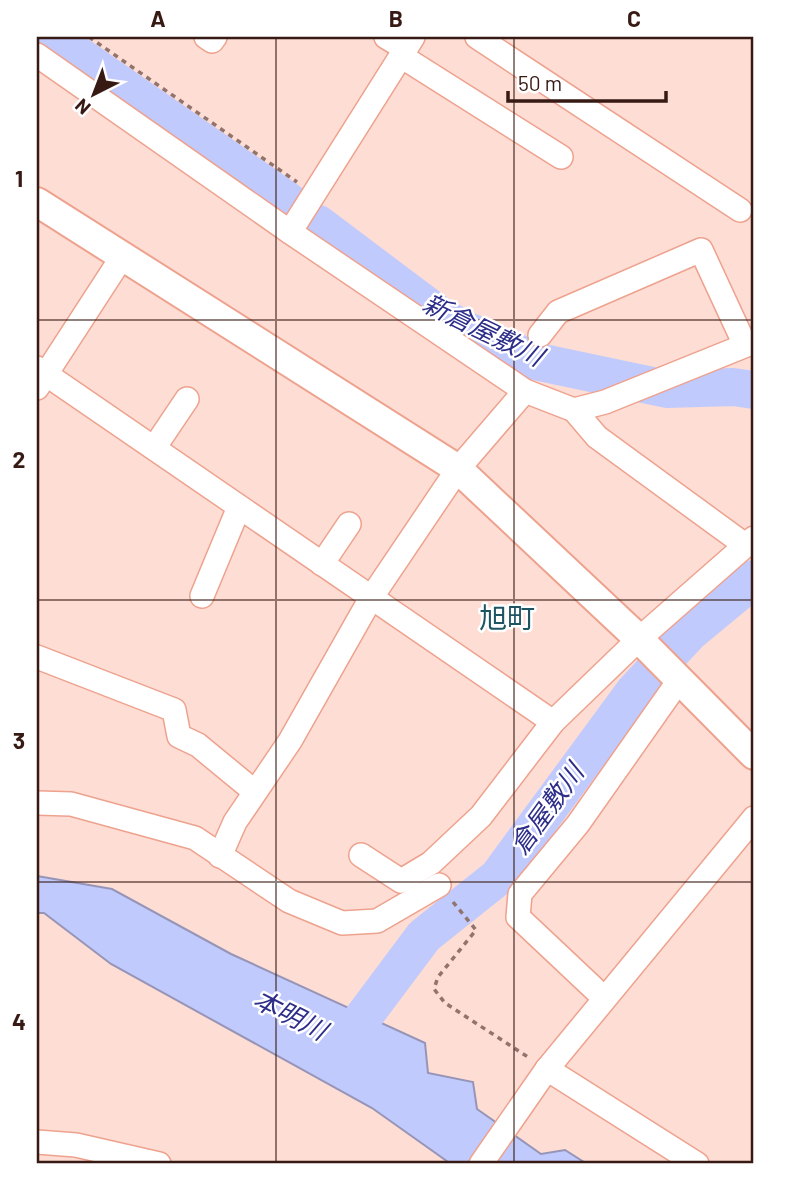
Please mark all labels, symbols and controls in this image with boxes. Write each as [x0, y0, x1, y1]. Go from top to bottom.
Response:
text: A [150, 4, 166, 32]
text: B [389, 4, 403, 32]
text: C [627, 4, 641, 32]
north arrow [60, 60, 130, 130]
scale bar [508, 60, 665, 104]
text: 50 m [518, 70, 562, 95]
text: N [70, 94, 95, 120]
text: 1 [15, 164, 23, 192]
water label: 新倉屋敷川 [418, 286, 552, 372]
text: 2 [13, 445, 25, 473]
district label: 旭町 [479, 600, 535, 634]
text: 3 [13, 726, 25, 754]
water label: 倉屋敷川 [503, 755, 591, 859]
water label: 本明川 [249, 982, 335, 1047]
text: 4 [12, 1007, 26, 1035]

